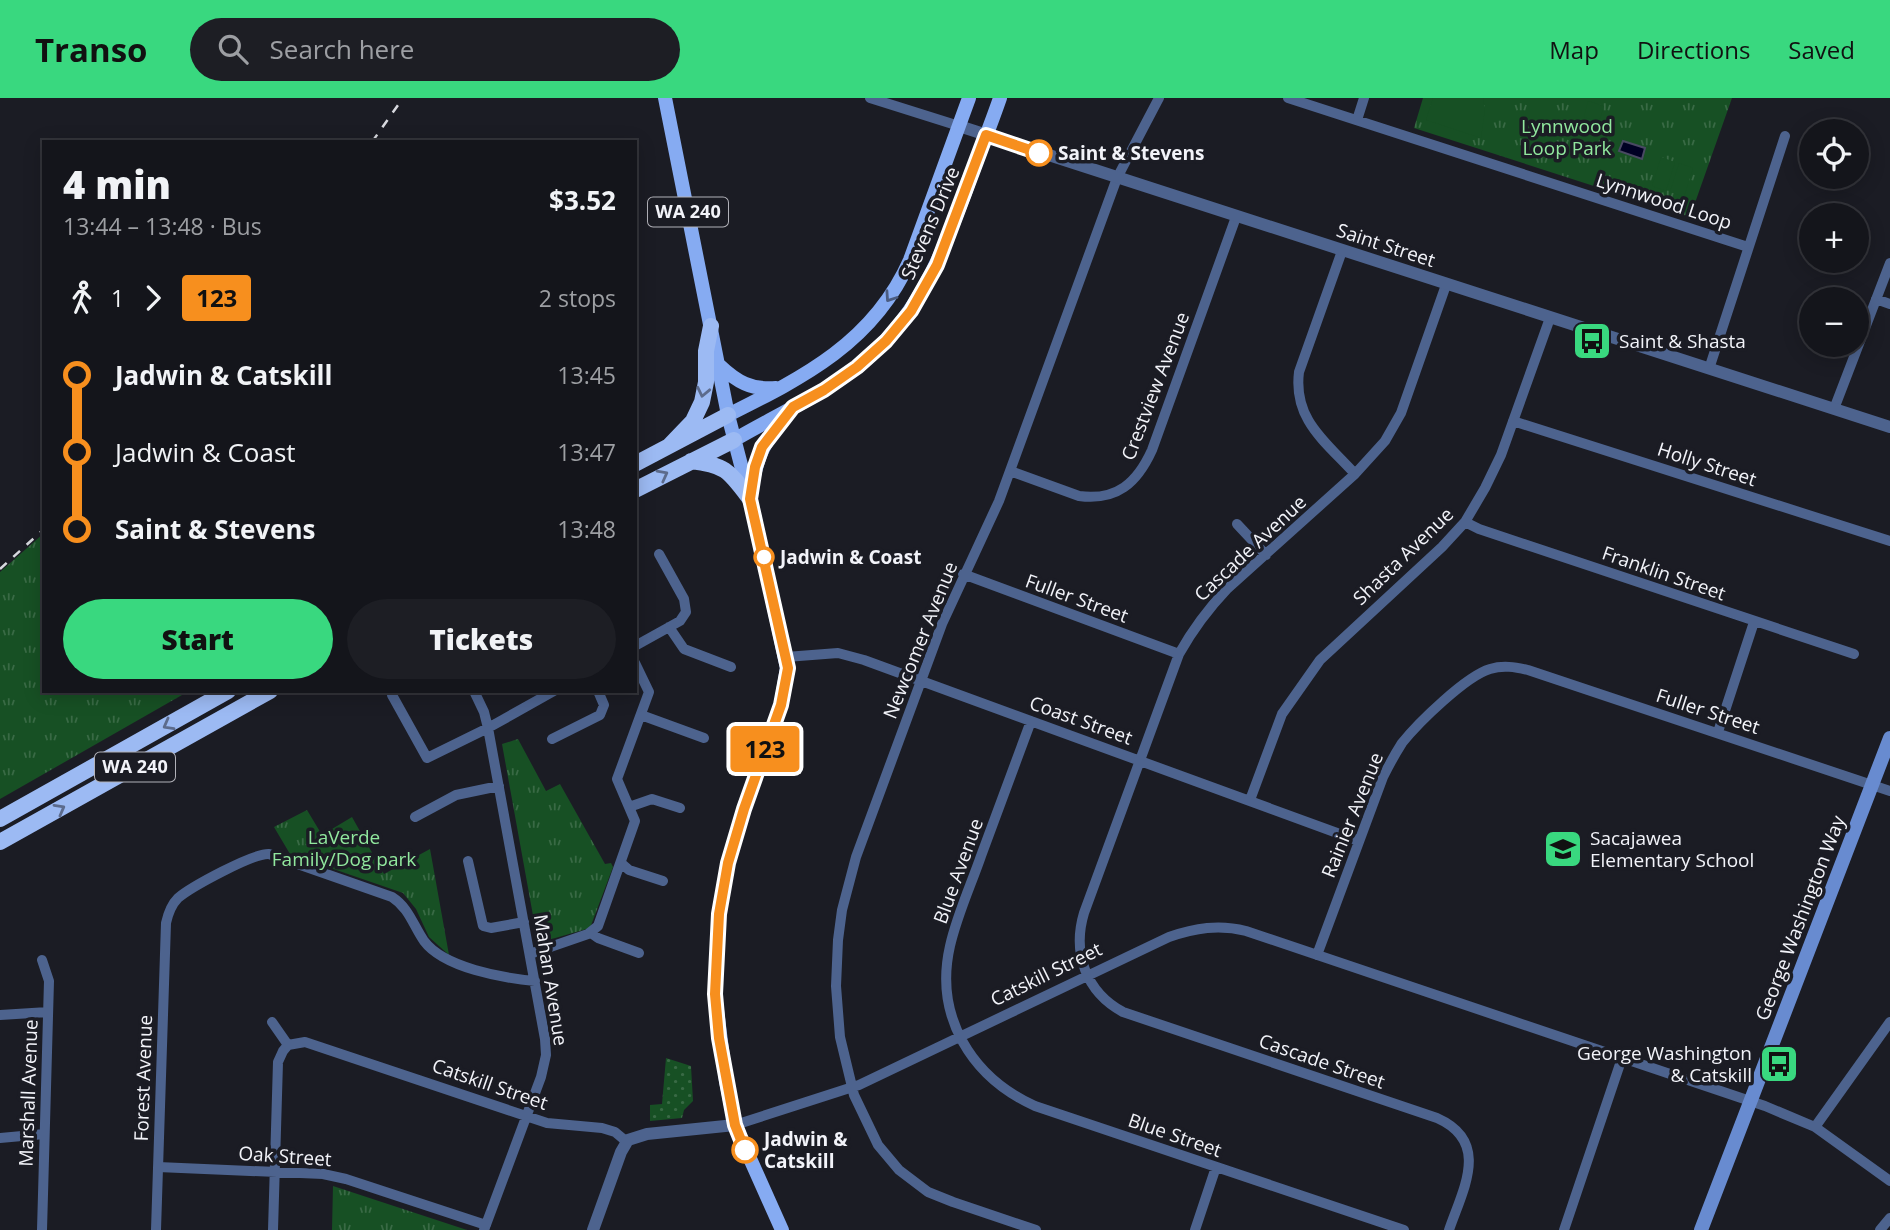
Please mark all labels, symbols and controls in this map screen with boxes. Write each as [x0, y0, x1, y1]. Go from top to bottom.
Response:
search box [190, 18, 680, 81]
text: Transo [35, 27, 148, 72]
icon: search [214, 30, 252, 68]
text: Search here [270, 31, 414, 67]
text: Map [1549, 33, 1599, 66]
text: Directions [1637, 33, 1750, 66]
text: Saved [1788, 33, 1855, 66]
park label: Lynnwood Loop Park [1521, 113, 1613, 161]
map controls [1799, 119, 1869, 357]
button: locate [1799, 119, 1869, 189]
marker: Saint & Stevens [1026, 140, 1052, 166]
place label: Saint & Stevens [1058, 140, 1205, 166]
text: 4 min [63, 158, 171, 210]
street label: Stevens Drive [895, 163, 965, 283]
street label: Lynnwood Loop [1593, 167, 1735, 235]
text: $3.52 [549, 182, 616, 218]
road number: WA 240 [648, 198, 728, 226]
button: + [1799, 203, 1869, 273]
text: 13:44 – 13:48 · Bus [63, 210, 262, 242]
street label: Saint Street [1333, 217, 1439, 273]
icon: walk [63, 279, 101, 317]
icon: forward [134, 279, 172, 317]
text: 123 [196, 281, 237, 314]
text: 1 [111, 282, 124, 314]
text: 2 stops [539, 282, 616, 314]
button: − [1799, 287, 1869, 357]
one-way arrow [886, 289, 899, 302]
street label: Crestview Avenue [1115, 308, 1195, 464]
bus stop icon: Saint & Shasta [1571, 320, 1613, 362]
place label: Saint & Shasta [1619, 328, 1746, 354]
text: Jadwin & Catskill [115, 357, 332, 393]
text: 13:45 [557, 359, 616, 391]
one-way arrow [697, 386, 712, 398]
text: Jadwin & Coast [115, 434, 296, 470]
text: 13:47 [557, 436, 616, 468]
street label: Holly Street [1654, 436, 1760, 492]
one-way arrow [656, 470, 668, 484]
street label: Cascade Avenue [1188, 489, 1312, 607]
street label: Shasta Avenue [1347, 501, 1459, 611]
text: Saint & Stevens [115, 511, 315, 547]
text: 13:48 [557, 513, 616, 545]
street label: Franklin Street [1599, 540, 1729, 606]
place label: Jadwin & Coast [778, 544, 922, 570]
marker: Jadwin & Coast [754, 547, 774, 567]
street label: Newcomer Avenue [877, 558, 963, 722]
street label: Fuller Street [1022, 567, 1132, 629]
button: Start [63, 599, 333, 679]
button: Tickets [347, 599, 616, 679]
street label: Fuller Street [1653, 682, 1763, 740]
street label: Coast Street [1026, 689, 1136, 751]
one-way arrow [163, 717, 176, 730]
line badge: 123 [725, 726, 805, 772]
text: 123 [744, 732, 786, 765]
street label: Rainier Avenue [1315, 748, 1389, 882]
road number: WA 240 [95, 752, 175, 782]
one-way arrow [52, 804, 65, 817]
street label: George Washington Way [1749, 811, 1851, 1024]
street label: Blue Avenue [927, 815, 989, 927]
park label: LaVerde Family/Dog park [272, 824, 416, 872]
place label: Sacajawea Elementary School [1590, 825, 1754, 873]
school or university icon: Sacajawea Elementary School [1542, 828, 1584, 870]
street label: Mahan Avenue [528, 912, 574, 1048]
street label: Catskill Street [986, 936, 1106, 1012]
street label: Forest Avenue [128, 1014, 158, 1142]
street label: Marshall Avenue [12, 1019, 44, 1167]
street label: Cascade Street [1256, 1027, 1389, 1095]
place label: George Washington & Catskill [1577, 1040, 1752, 1088]
bus stop icon: George Washington & Catskill [1758, 1043, 1800, 1085]
street label: Catskill Street [429, 1052, 552, 1116]
street label: Blue Street [1125, 1107, 1225, 1163]
place label: Jadwin & Catskill [762, 1126, 848, 1174]
marker: Jadwin & Catskill [732, 1137, 758, 1163]
street label: Oak Street [238, 1140, 333, 1172]

